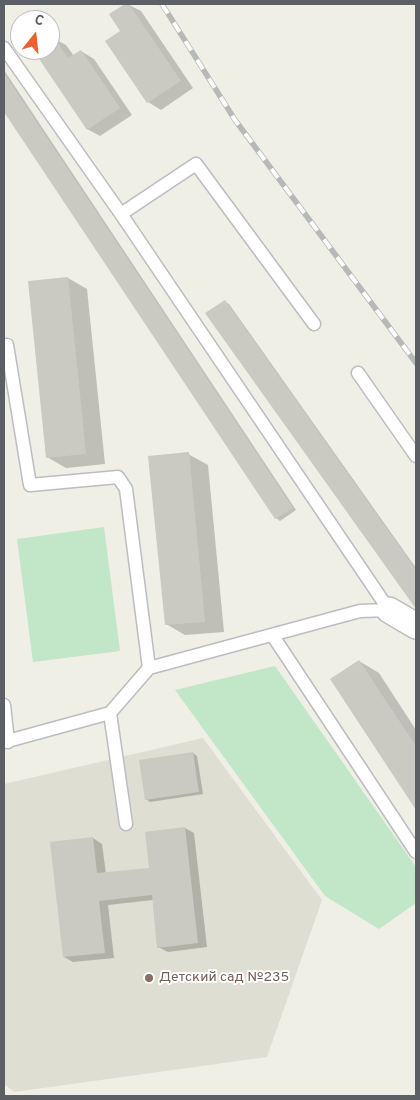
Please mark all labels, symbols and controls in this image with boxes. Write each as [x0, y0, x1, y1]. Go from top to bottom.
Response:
north arrow [10, 10, 60, 60]
text: С [32, 12, 46, 30]
place label: Детский сад №235 [159, 970, 289, 986]
marker: Детский сад №235 [143, 972, 155, 984]

